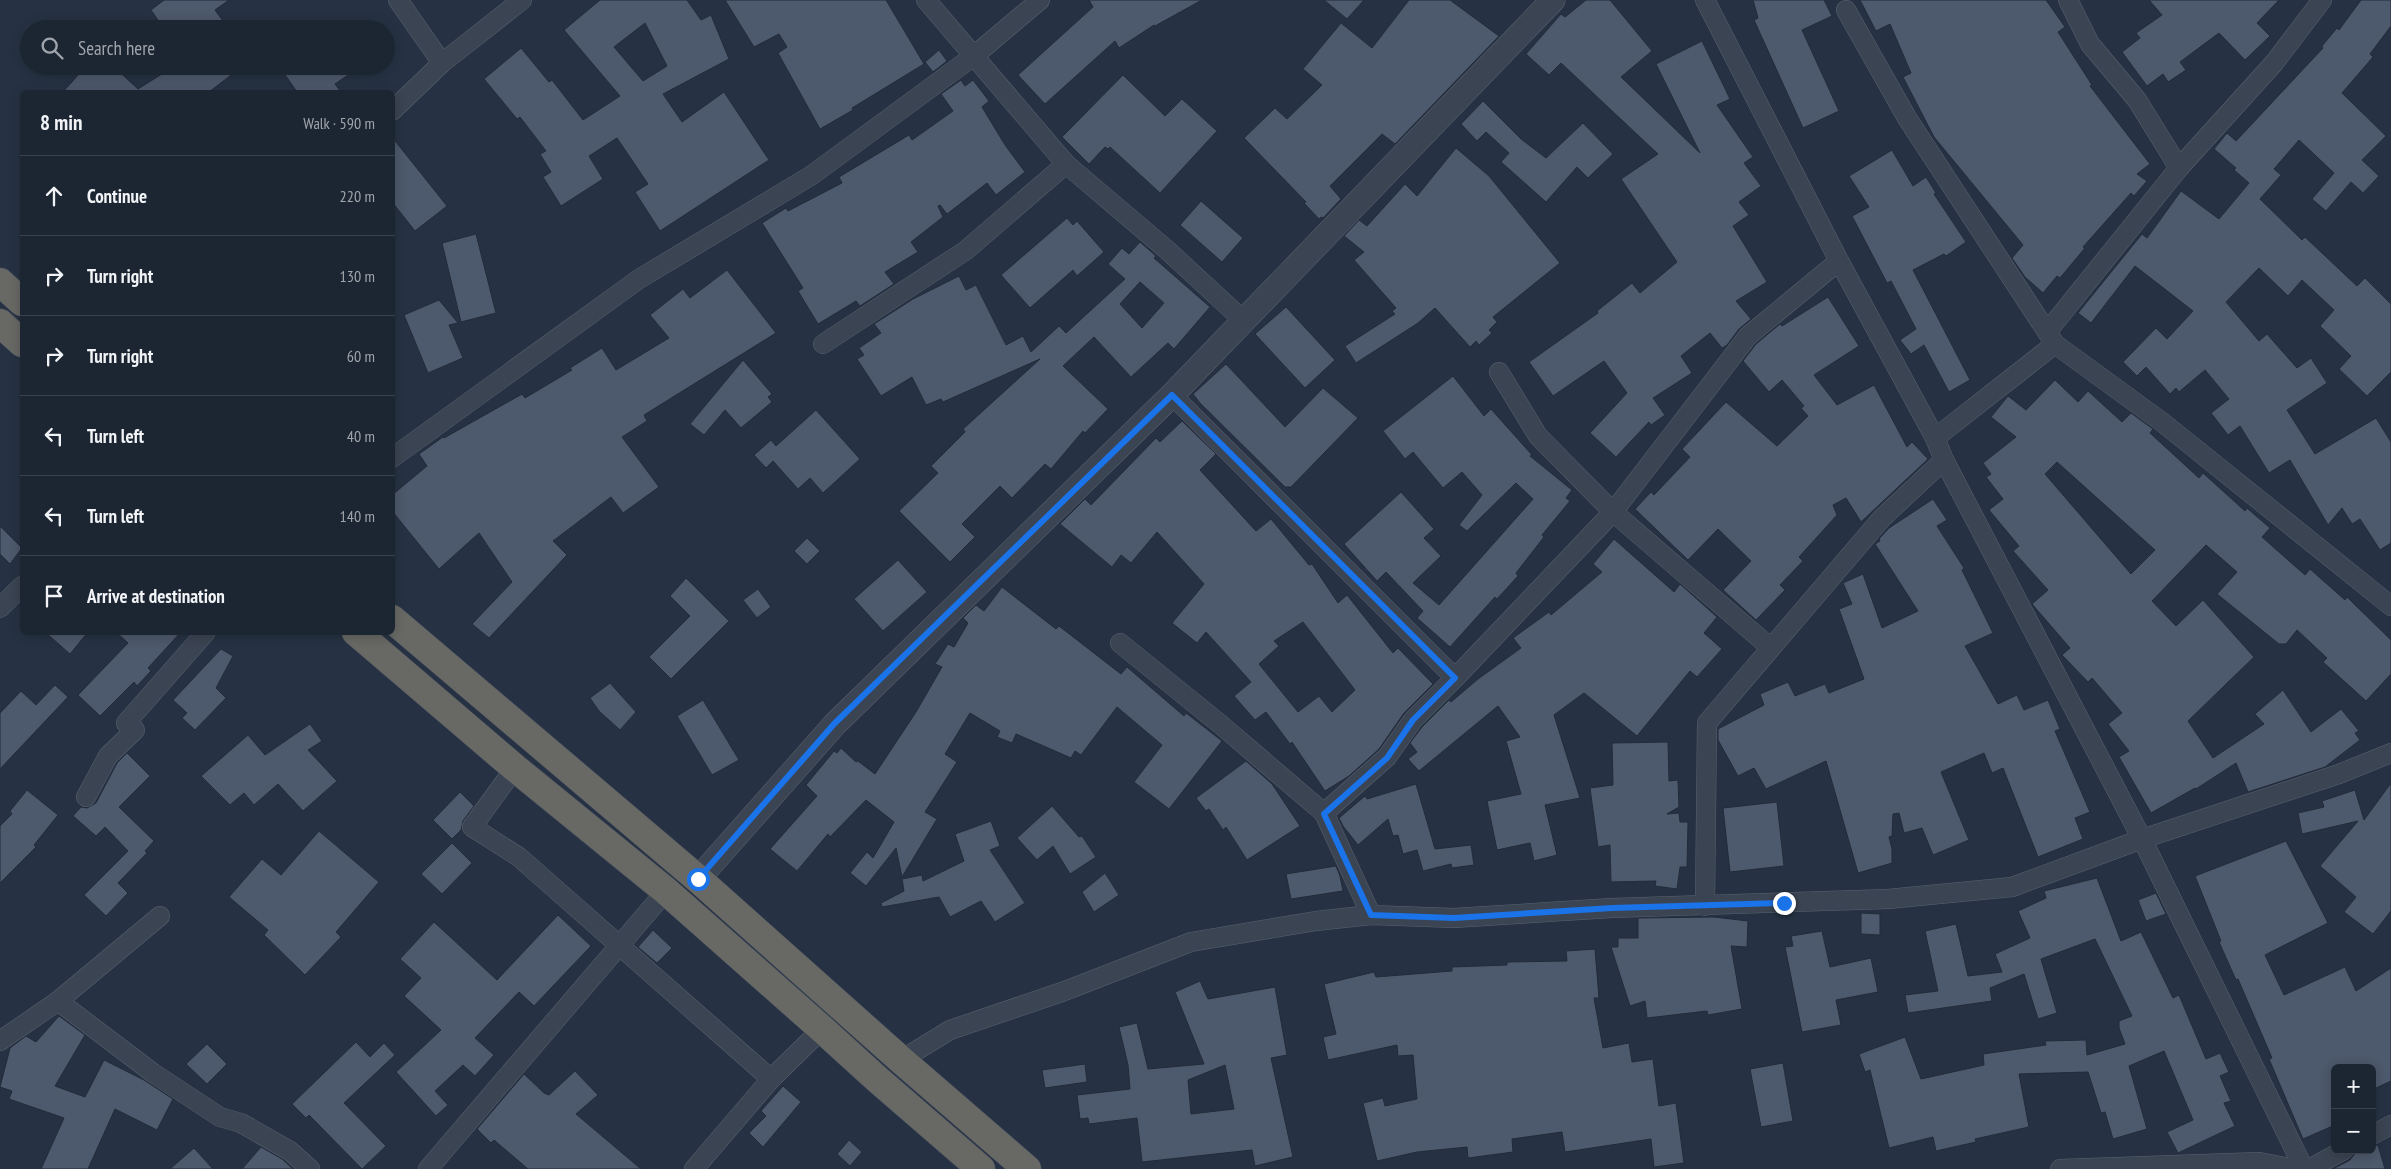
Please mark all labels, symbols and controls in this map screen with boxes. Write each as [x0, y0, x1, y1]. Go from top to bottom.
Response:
search box [20, 20, 395, 75]
icon: search [38, 34, 66, 62]
text: Search here [78, 36, 155, 60]
text: 8 min [40, 109, 82, 136]
text: Walk · 590 m [303, 113, 375, 133]
icon: ahead [40, 182, 68, 210]
text: Continue [87, 184, 147, 208]
text: 220 m [340, 186, 375, 206]
icon: right [40, 262, 68, 290]
text: Turn right [87, 264, 153, 288]
text: 130 m [340, 266, 375, 286]
icon: right [40, 342, 68, 370]
text: Turn right [87, 344, 153, 368]
text: 60 m [347, 346, 375, 366]
icon: left [40, 422, 68, 450]
text: Turn left [87, 424, 144, 448]
text: 40 m [347, 426, 375, 446]
icon: left [40, 502, 68, 530]
text: Turn left [87, 504, 144, 528]
text: 140 m [340, 506, 375, 526]
icon: arrive [40, 582, 68, 610]
text: Arrive at destination [87, 584, 225, 608]
route start [687, 868, 710, 891]
route end [1773, 892, 1796, 915]
map controls [2331, 1064, 2376, 1154]
button: + [2331, 1064, 2376, 1109]
button: − [2331, 1109, 2376, 1154]

